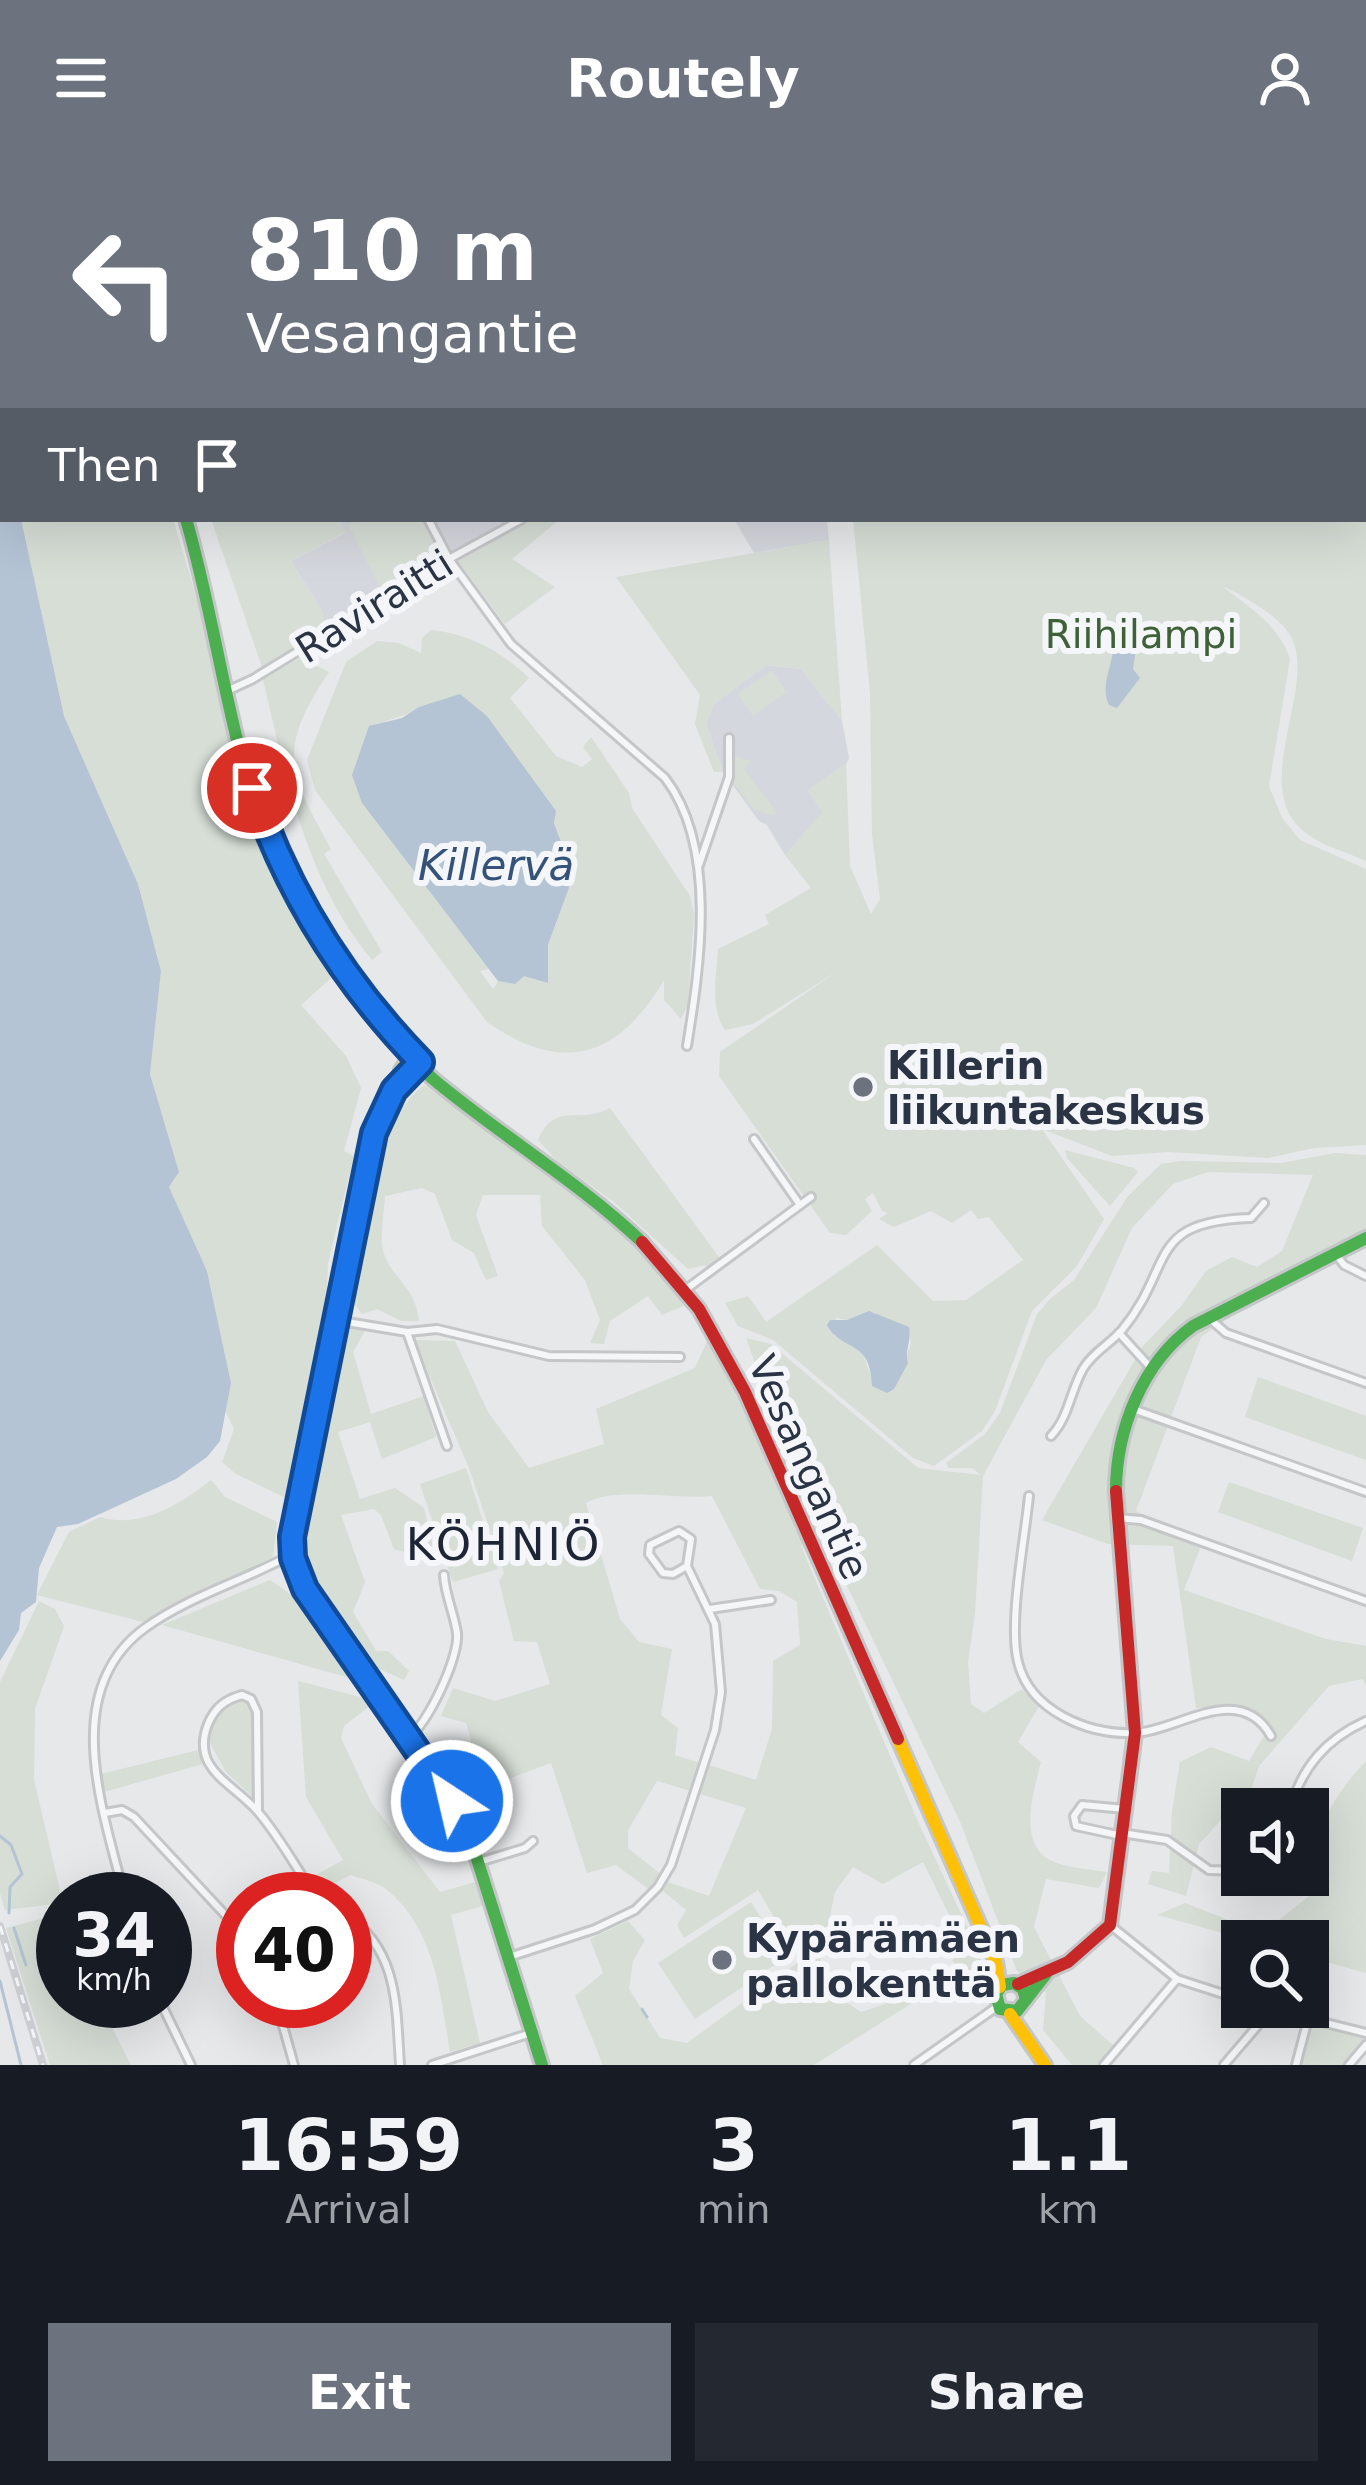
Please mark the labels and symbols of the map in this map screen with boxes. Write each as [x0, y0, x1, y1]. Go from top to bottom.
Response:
street label: Raviraitti [288, 541, 461, 672]
park label: Riihilampi [1045, 612, 1237, 657]
pin [201, 737, 303, 839]
water label: Killervä [418, 841, 574, 890]
place label: Killerin liikuntakeskus [887, 1043, 1205, 1133]
marker: Killerin liikuntakeskus [850, 1074, 876, 1100]
street label: Vesangantie [739, 1348, 878, 1586]
district label: KÖHNIÖ [406, 1518, 602, 1571]
position arrow [389, 1738, 515, 1864]
speed limit sign: 40 [216, 1872, 372, 2028]
place label: Kypärämäen pallokenttä [746, 1916, 1020, 2006]
marker: Kypärämäen pallokenttä [709, 1947, 735, 1973]

